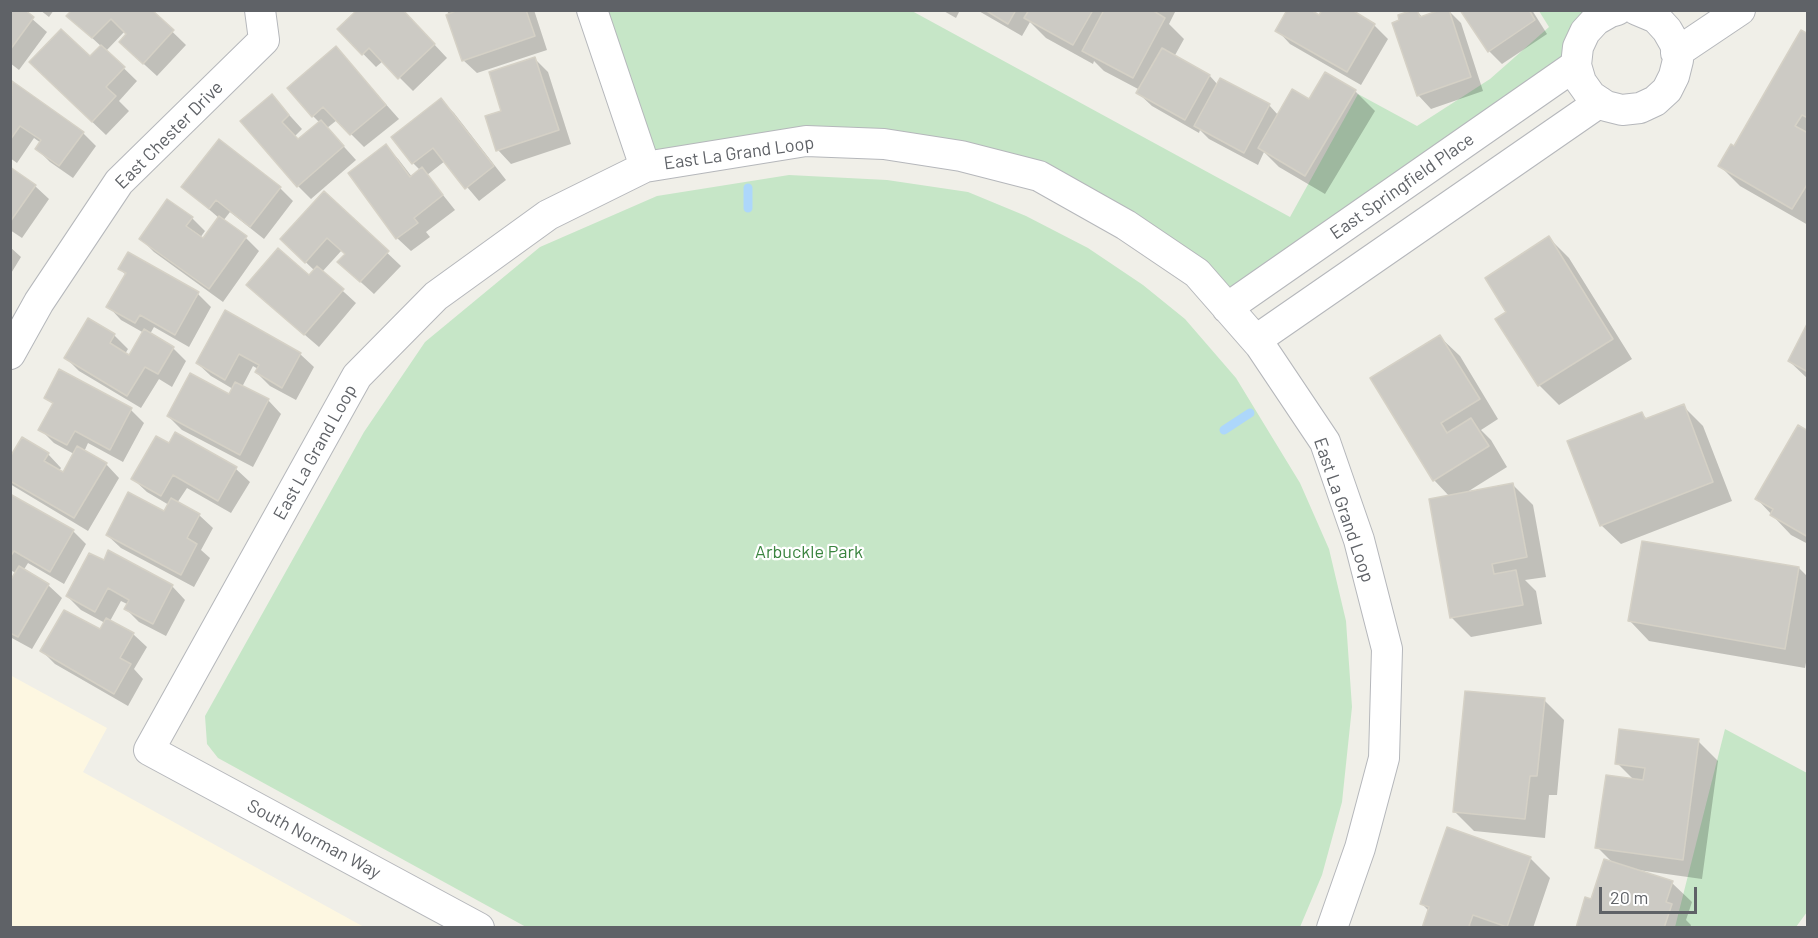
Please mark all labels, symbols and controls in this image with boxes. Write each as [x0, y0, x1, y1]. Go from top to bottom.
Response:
street label: East Chester Drive [111, 77, 227, 193]
street label: East Springfield Place [1326, 128, 1478, 244]
street label: East La Grand Loop [663, 132, 815, 174]
street label: East La Grand Loop [269, 381, 361, 523]
street label: East La Grand Loop [1309, 435, 1379, 585]
park label: Arbuckle Park [755, 541, 863, 563]
street label: South Norman Way [244, 795, 384, 883]
scale bar [1602, 875, 1700, 913]
text: 20 m [1610, 886, 1648, 908]

